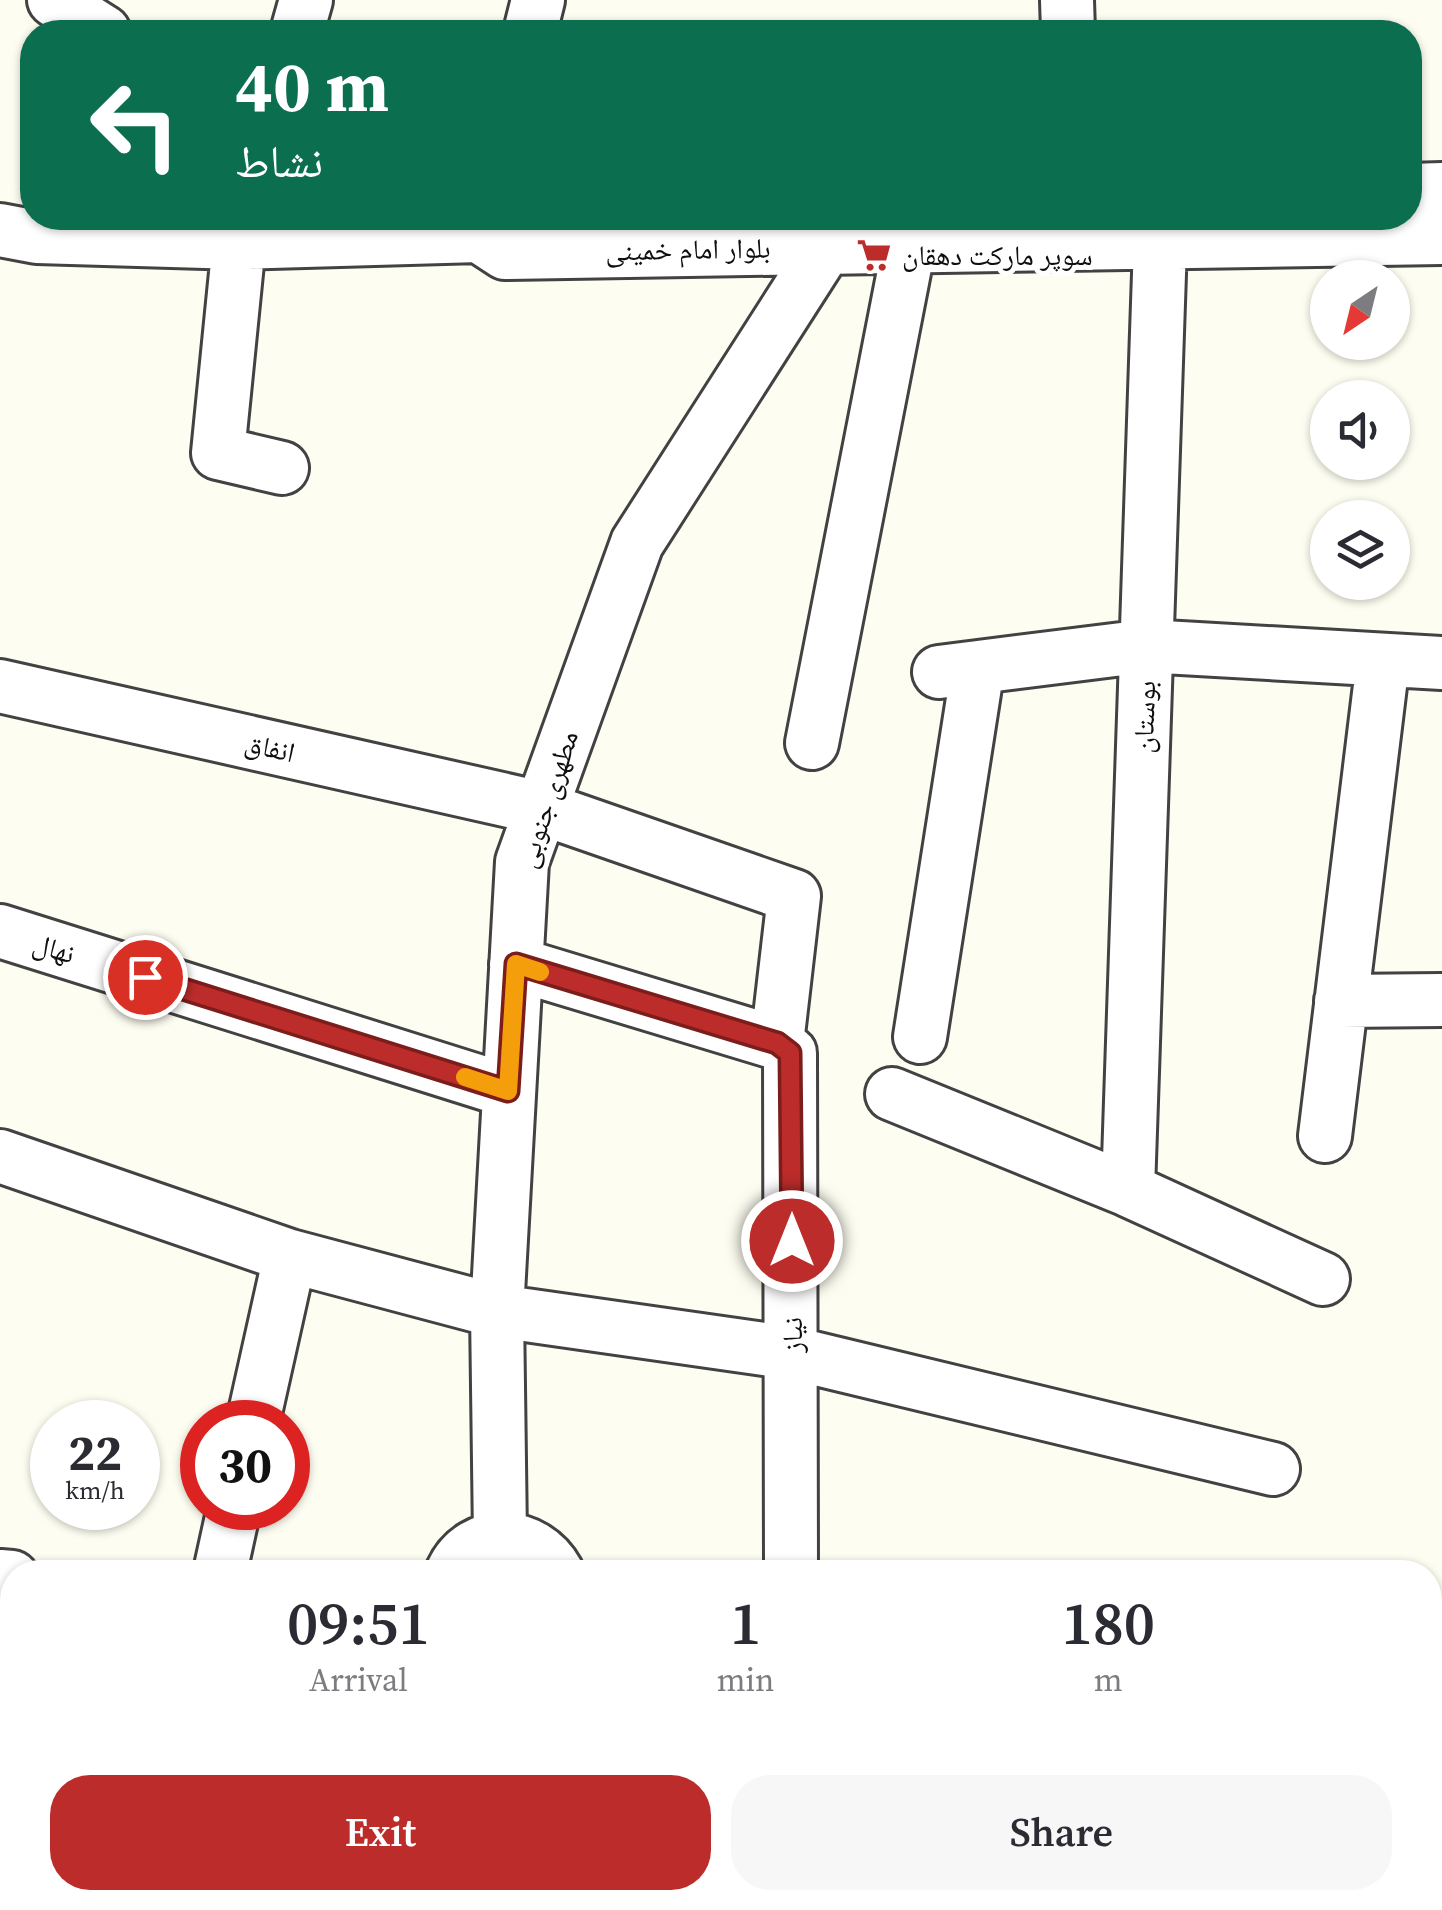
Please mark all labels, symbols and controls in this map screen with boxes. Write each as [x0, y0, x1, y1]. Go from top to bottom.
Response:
text: 40 m [235, 38, 389, 134]
icon: left [70, 60, 200, 190]
text: نشاط [235, 130, 323, 192]
street label: بلوار امام خمینی [605, 229, 771, 269]
supermarket icon: سوپر مارکت دهقان [855, 236, 893, 274]
place label: سوپر مارکت دهقان [902, 236, 1093, 274]
north arrow [1310, 260, 1410, 360]
map controls [1310, 260, 1410, 600]
button: sound [1310, 380, 1410, 480]
button: layers [1310, 500, 1410, 600]
street label: بوستان [1124, 680, 1164, 754]
street label: انفاق [241, 723, 299, 771]
street label: مطهری جنوبی [507, 725, 587, 873]
street label: نهال [28, 924, 80, 972]
pin [103, 935, 188, 1020]
icon: arrive [118, 950, 173, 1005]
position arrow [740, 1189, 844, 1293]
street label: نیاز [773, 1317, 811, 1354]
speed limit sign: 30 [180, 1400, 310, 1530]
text: 22 [68, 1418, 122, 1487]
text: km/h [65, 1473, 125, 1507]
text: 09:51 [287, 1582, 430, 1664]
text: 1 [730, 1582, 761, 1664]
text: 180 [1061, 1582, 1155, 1664]
text: Arrival [309, 1658, 408, 1702]
text: min [717, 1658, 774, 1702]
text: m [1094, 1658, 1123, 1702]
button: Exit [50, 1775, 711, 1890]
button: Share [731, 1775, 1392, 1890]

